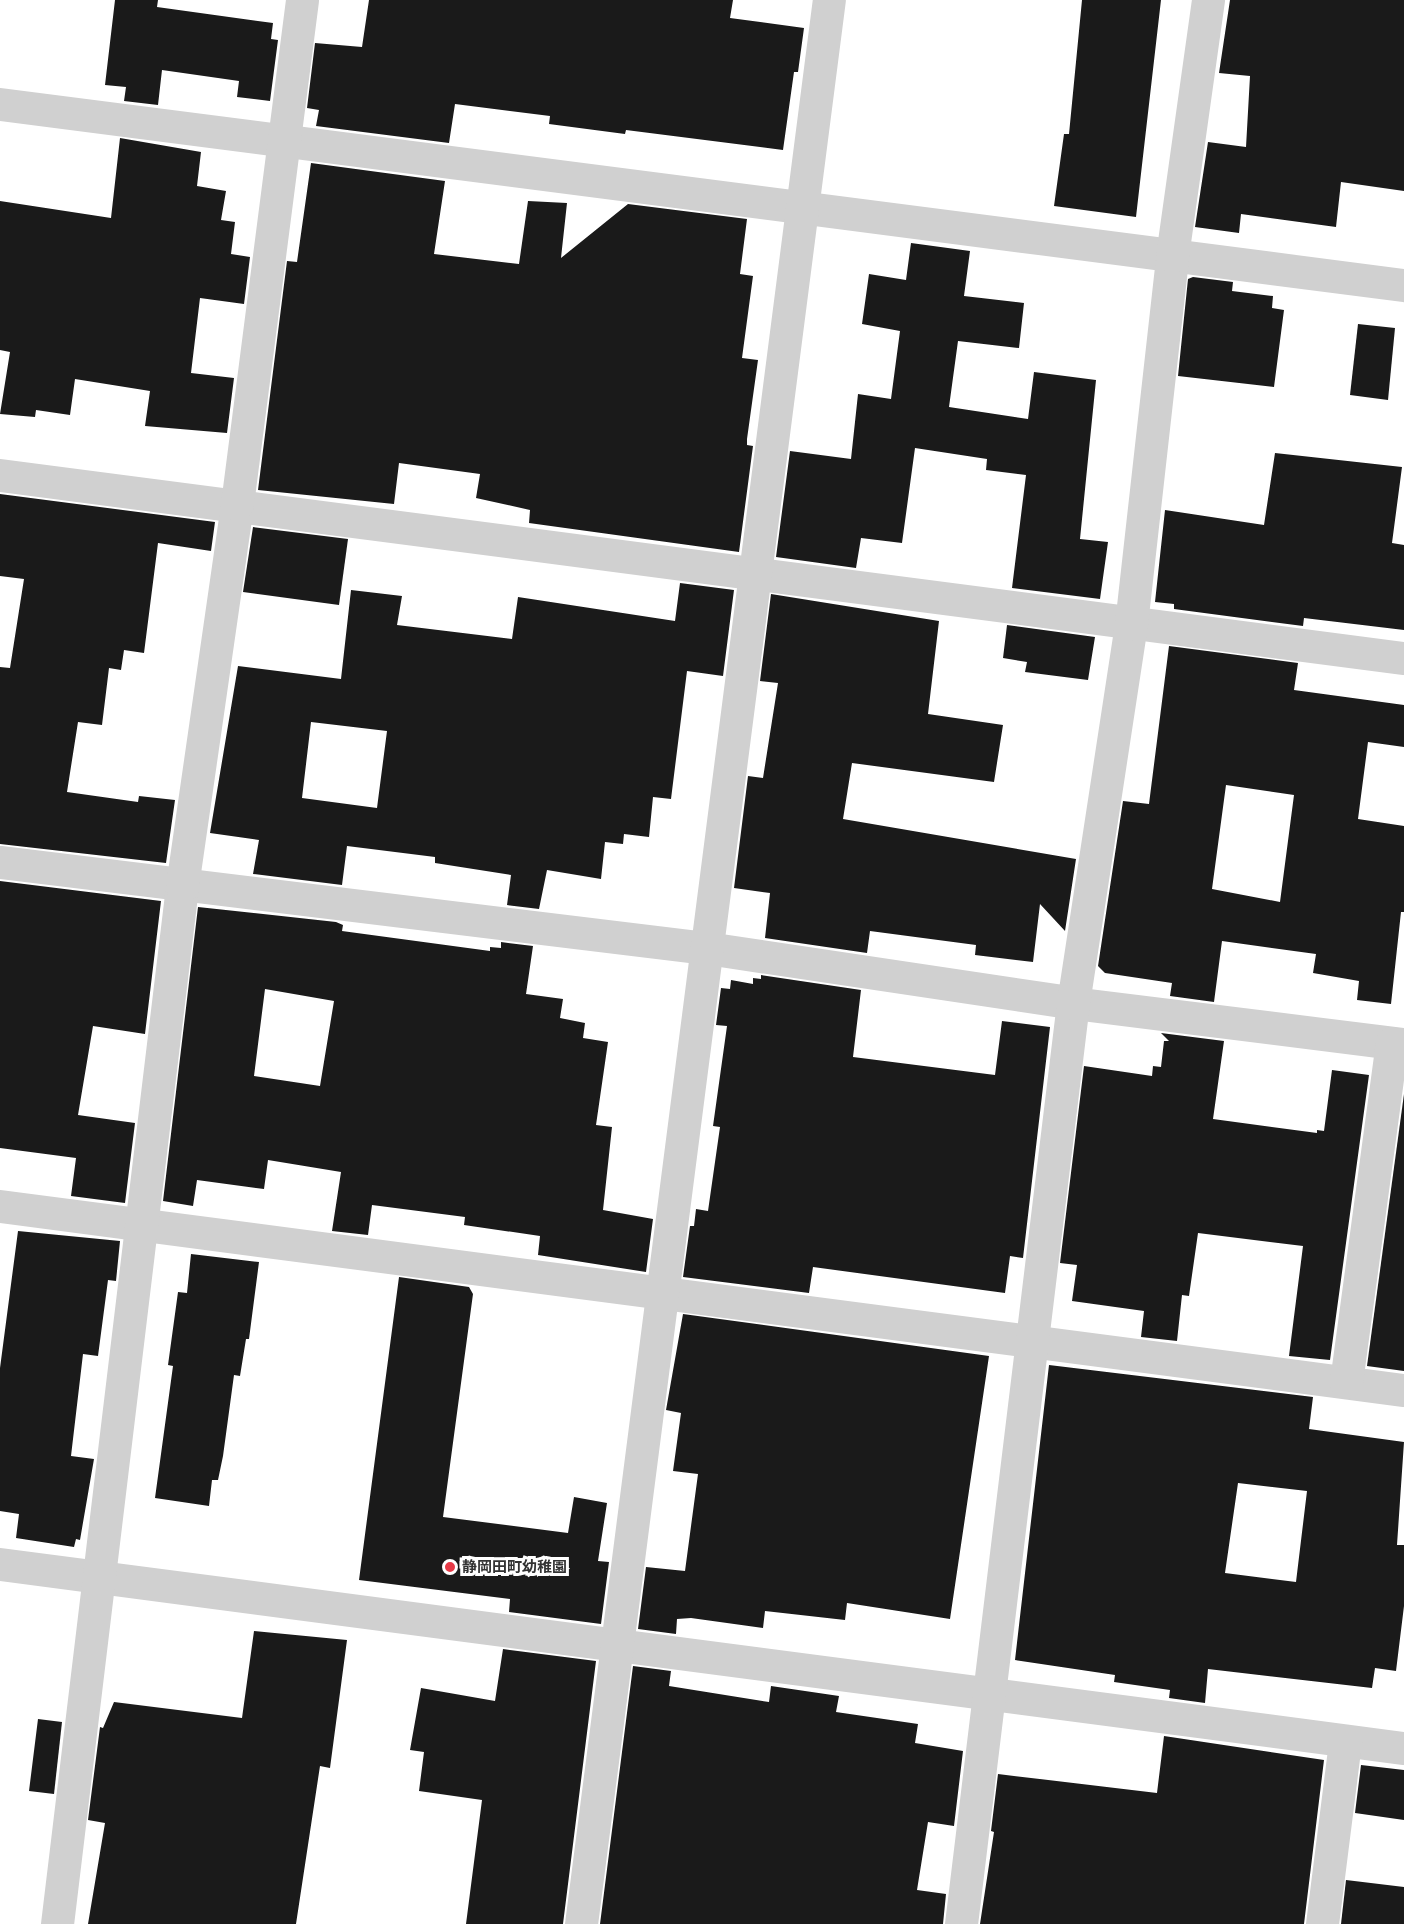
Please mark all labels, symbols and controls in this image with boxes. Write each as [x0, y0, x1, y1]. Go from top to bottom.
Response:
place label: 静岡田町幼稚園 [462, 1558, 567, 1576]
marker: 静岡田町幼稚園 [443, 1560, 457, 1574]

